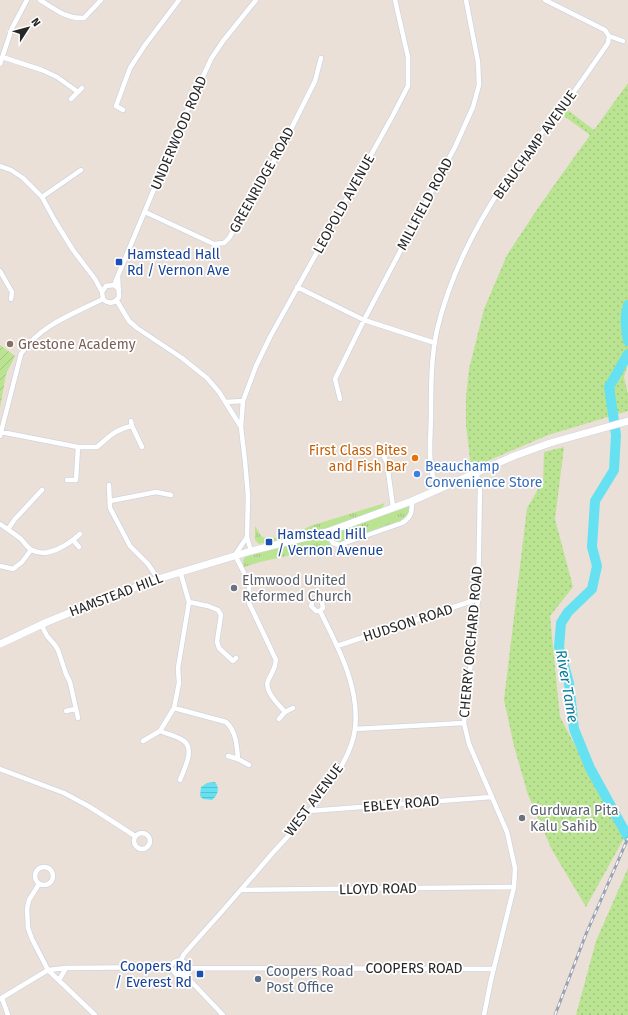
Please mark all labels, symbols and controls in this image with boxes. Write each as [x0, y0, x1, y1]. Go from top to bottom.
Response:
north arrow [8, 8, 48, 48]
text: N [28, 16, 43, 29]
street label: UNDERWOOD ROAD [147, 73, 211, 193]
street label: BEAUCHAMP AVENUE [490, 87, 580, 203]
street label: GREENRIDGE ROAD [226, 124, 298, 236]
street label: LEOPOLD AVENUE [310, 151, 378, 257]
street label: MILLFIELD ROAD [394, 155, 456, 253]
place label: Hamstead Hall Rd / Vernon Ave [127, 246, 230, 279]
marker: Hamstead Hall Rd / Vernon Ave [114, 257, 124, 267]
place label: Grestone Academy [18, 336, 136, 353]
marker: Grestone Academy [5, 339, 15, 349]
place label: First Class Bites and Fish Bar [309, 442, 408, 475]
marker: First Class Bites and Fish Bar [410, 453, 420, 463]
place label: Beauchamp Convenience Store [425, 458, 542, 491]
marker: Beauchamp Convenience Store [412, 469, 422, 479]
place label: Hamstead Hill / Vernon Avenue [277, 526, 383, 559]
marker: Hamstead Hill / Vernon Avenue [264, 537, 274, 547]
street label: CHERRY ORCHARD ROAD [456, 565, 486, 719]
street label: HAMSTEAD HILL [67, 569, 165, 621]
place label: Elmwood United Reformed Church [242, 572, 352, 605]
marker: Elmwood United Reformed Church [229, 583, 239, 593]
street label: HUDSON ROAD [361, 600, 455, 646]
water label: River Tame [552, 648, 582, 724]
street label: WEST AVENUE [281, 760, 347, 840]
street label: EBLEY ROAD [362, 792, 440, 816]
place label: Gurdwara Pita Kalu Sahib [530, 802, 619, 835]
marker: Gurdwara Pita Kalu Sahib [517, 813, 527, 823]
street label: LLOYD ROAD [339, 880, 417, 898]
place label: Coopers Rd / Everest Rd [115, 958, 192, 991]
street label: COOPERS ROAD [365, 960, 463, 977]
place label: Coopers Road Post Office [266, 963, 354, 996]
marker: Coopers Rd / Everest Rd [195, 969, 205, 979]
marker: Coopers Road Post Office [253, 974, 263, 984]

